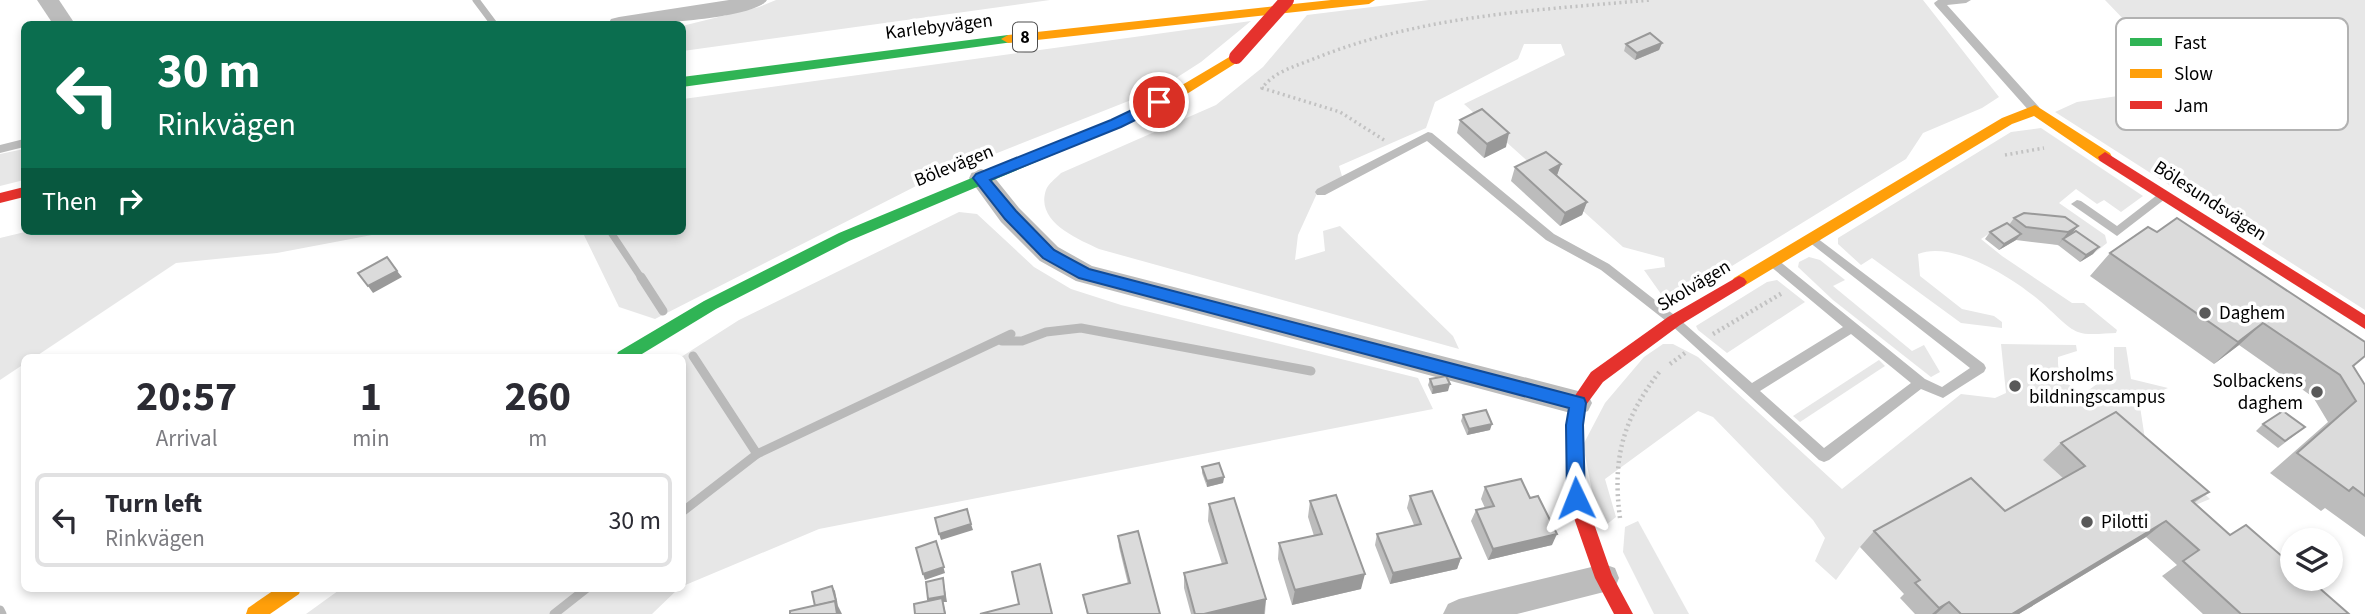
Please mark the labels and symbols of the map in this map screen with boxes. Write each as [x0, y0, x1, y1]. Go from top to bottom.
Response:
street label: Karlebyvägen [884, 7, 994, 47]
legend [2116, 18, 2348, 130]
road number: 8 [1013, 22, 1037, 52]
text: Fast [2174, 30, 2207, 57]
text: Slow [2174, 61, 2213, 88]
pin [1129, 72, 1189, 132]
text: Jam [2174, 93, 2208, 120]
street label: Bölevägen [910, 138, 998, 194]
street label: Bölesundsvägen [2148, 154, 2272, 248]
street label: Skolvägen [1652, 253, 1736, 319]
place label: Daghem [2219, 300, 2285, 327]
marker: Daghem [2197, 305, 2213, 321]
place label: Korsholms bildningscampus [2029, 362, 2165, 411]
place label: Solbackens daghem [2212, 368, 2303, 417]
marker: Korsholms bildningscampus [2007, 378, 2023, 394]
marker: Solbackens daghem [2309, 384, 2325, 400]
position arrow [1539, 461, 1613, 535]
place label: Pilotti [2101, 509, 2148, 536]
marker: Pilotti [2079, 514, 2095, 530]

